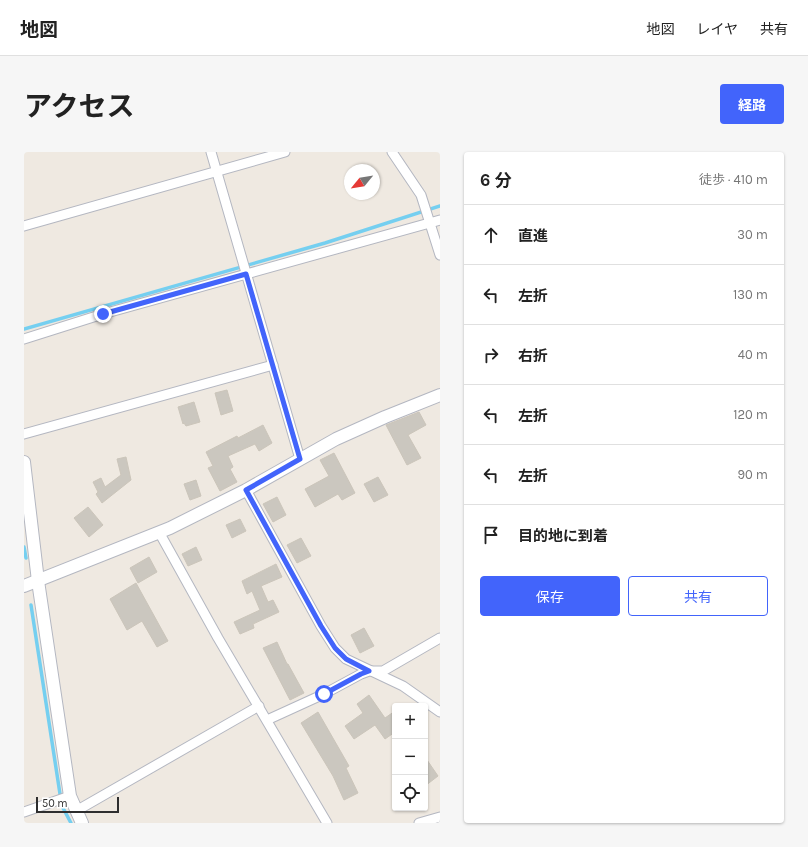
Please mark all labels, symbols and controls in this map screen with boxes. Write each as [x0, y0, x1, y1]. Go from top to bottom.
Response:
text: 地図 [20, 19, 58, 41]
text: 地図 [646, 21, 674, 38]
text: レイヤ [696, 21, 738, 38]
text: 共有 [760, 21, 788, 38]
button: 経路 [720, 84, 784, 124]
text: アクセス [24, 90, 135, 123]
north arrow [344, 164, 380, 200]
text: 6 分 [480, 170, 512, 190]
text: 徒歩 · 410 m [699, 172, 768, 187]
icon: ahead [480, 224, 502, 246]
text: 直進 [518, 227, 548, 245]
text: 30 m [737, 227, 768, 242]
icon: left [480, 284, 502, 306]
text: 左折 [518, 287, 548, 305]
text: 130 m [733, 287, 768, 302]
route end [94, 305, 112, 323]
icon: right [480, 344, 502, 366]
text: 右折 [518, 347, 548, 365]
text: 40 m [738, 347, 768, 362]
icon: left [480, 404, 502, 426]
text: 左折 [518, 407, 548, 425]
text: 120 m [733, 407, 768, 422]
icon: left [480, 464, 502, 486]
text: 左折 [518, 467, 548, 485]
text: 90 m [737, 467, 768, 482]
icon: arrive [480, 524, 502, 546]
text: 目的地に到着 [518, 527, 608, 545]
button: 保存 [480, 576, 620, 616]
button: 共有 [628, 576, 768, 616]
route start [315, 685, 333, 703]
map controls [392, 703, 428, 811]
button: + [392, 703, 428, 739]
button: − [392, 739, 428, 775]
button: locate [392, 775, 428, 811]
scale bar [36, 795, 119, 814]
text: 50 m [42, 797, 68, 810]

